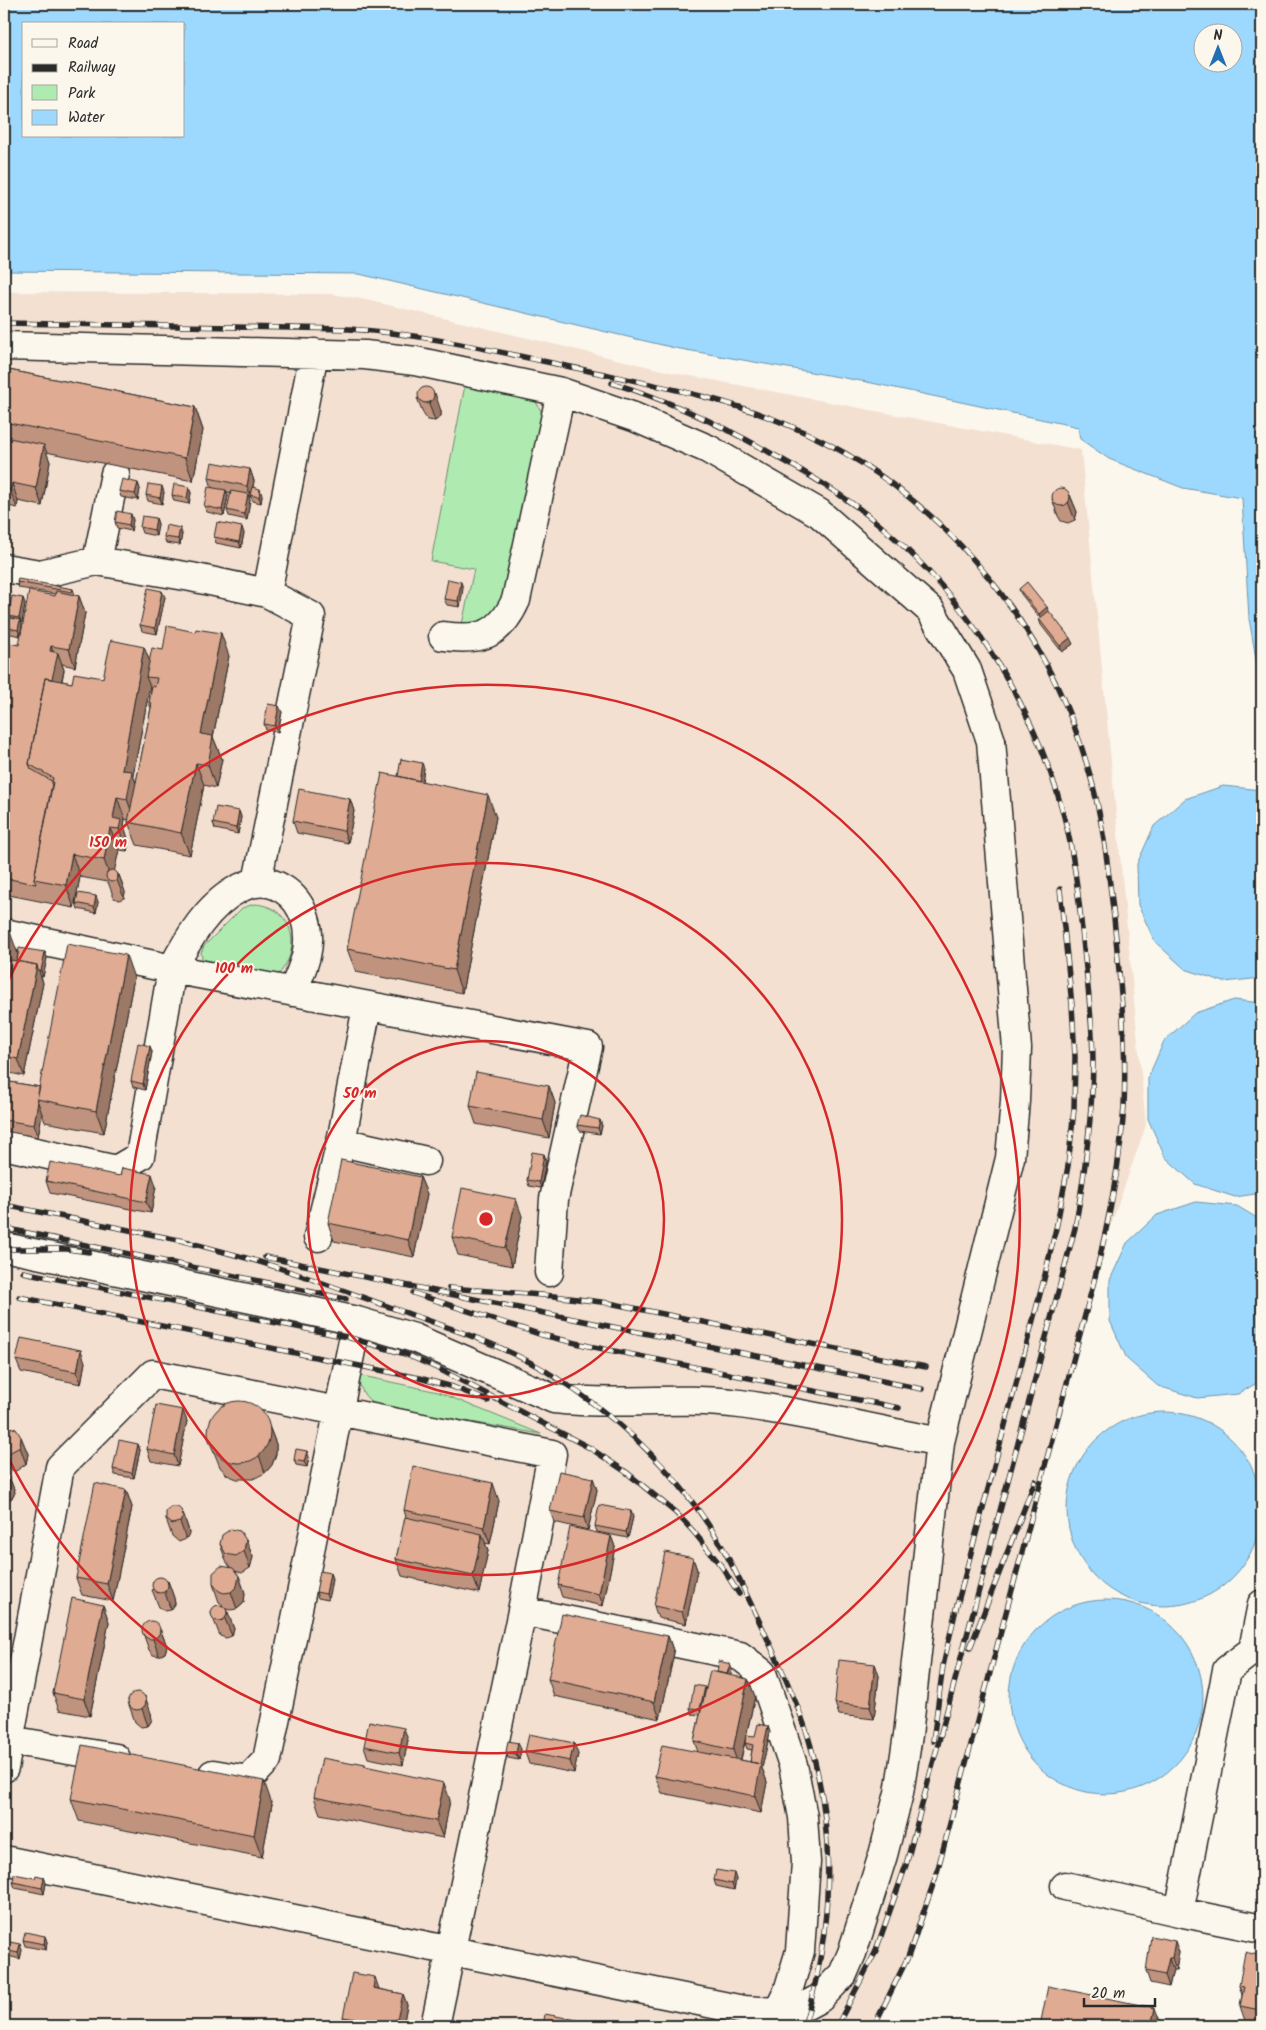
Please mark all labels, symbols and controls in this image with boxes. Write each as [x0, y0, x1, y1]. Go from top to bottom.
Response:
legend [22, 22, 185, 138]
north arrow [1194, 22, 1244, 72]
text: N [1214, 25, 1223, 47]
text: Road [68, 32, 99, 56]
text: Railway [68, 56, 116, 80]
text: Park [68, 82, 96, 106]
text: Water [68, 106, 105, 130]
text: 150 m [89, 831, 127, 855]
text: 100 m [215, 957, 253, 981]
text: 50 m [342, 1082, 377, 1106]
centre of rings [477, 1210, 495, 1228]
scale bar [1084, 1975, 1155, 2007]
text: 20 m [1091, 1982, 1125, 2006]

